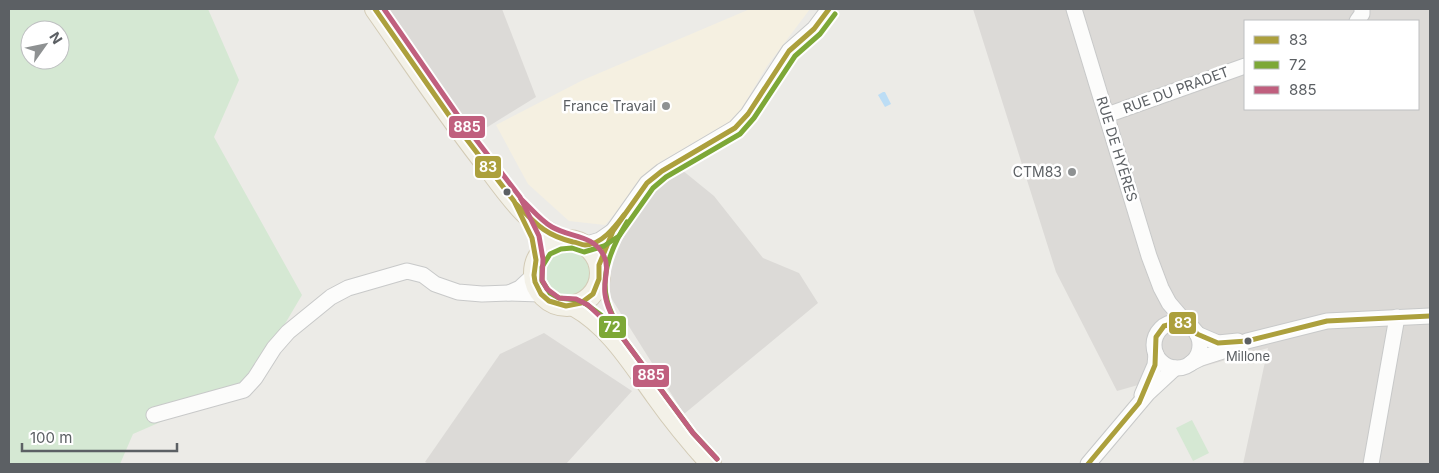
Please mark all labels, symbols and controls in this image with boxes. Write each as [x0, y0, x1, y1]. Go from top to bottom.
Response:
north arrow [20, 20, 70, 70]
legend [1244, 20, 1419, 110]
text: N [46, 29, 66, 47]
text: 83 [1289, 30, 1308, 49]
text: 72 [1289, 55, 1307, 74]
street label: RUE DU PRADET [1121, 62, 1231, 117]
text: 885 [1289, 80, 1317, 99]
street label: RUE DE HYÈRES [1093, 94, 1142, 203]
place label: France Travail [563, 97, 656, 114]
marker: France Travail [660, 100, 672, 112]
line badge: 885 [448, 115, 486, 139]
text: 885 [453, 118, 481, 135]
line badge: 83 [474, 155, 502, 179]
text: 83 [479, 158, 497, 175]
place label: CTM83 [1013, 163, 1062, 180]
marker: CTM83 [1066, 166, 1078, 178]
unlabelled marker [502, 187, 512, 197]
line badge: 83 [1168, 311, 1197, 335]
text: 83 [1174, 314, 1192, 331]
line badge: 72 [598, 315, 627, 339]
text: 72 [604, 318, 621, 335]
marker: Millone [1243, 336, 1253, 346]
place label: Millone [1226, 348, 1270, 364]
line badge: 885 [632, 364, 670, 388]
text: 885 [637, 366, 665, 383]
scale bar [22, 420, 178, 452]
text: 100 m [30, 428, 72, 447]

